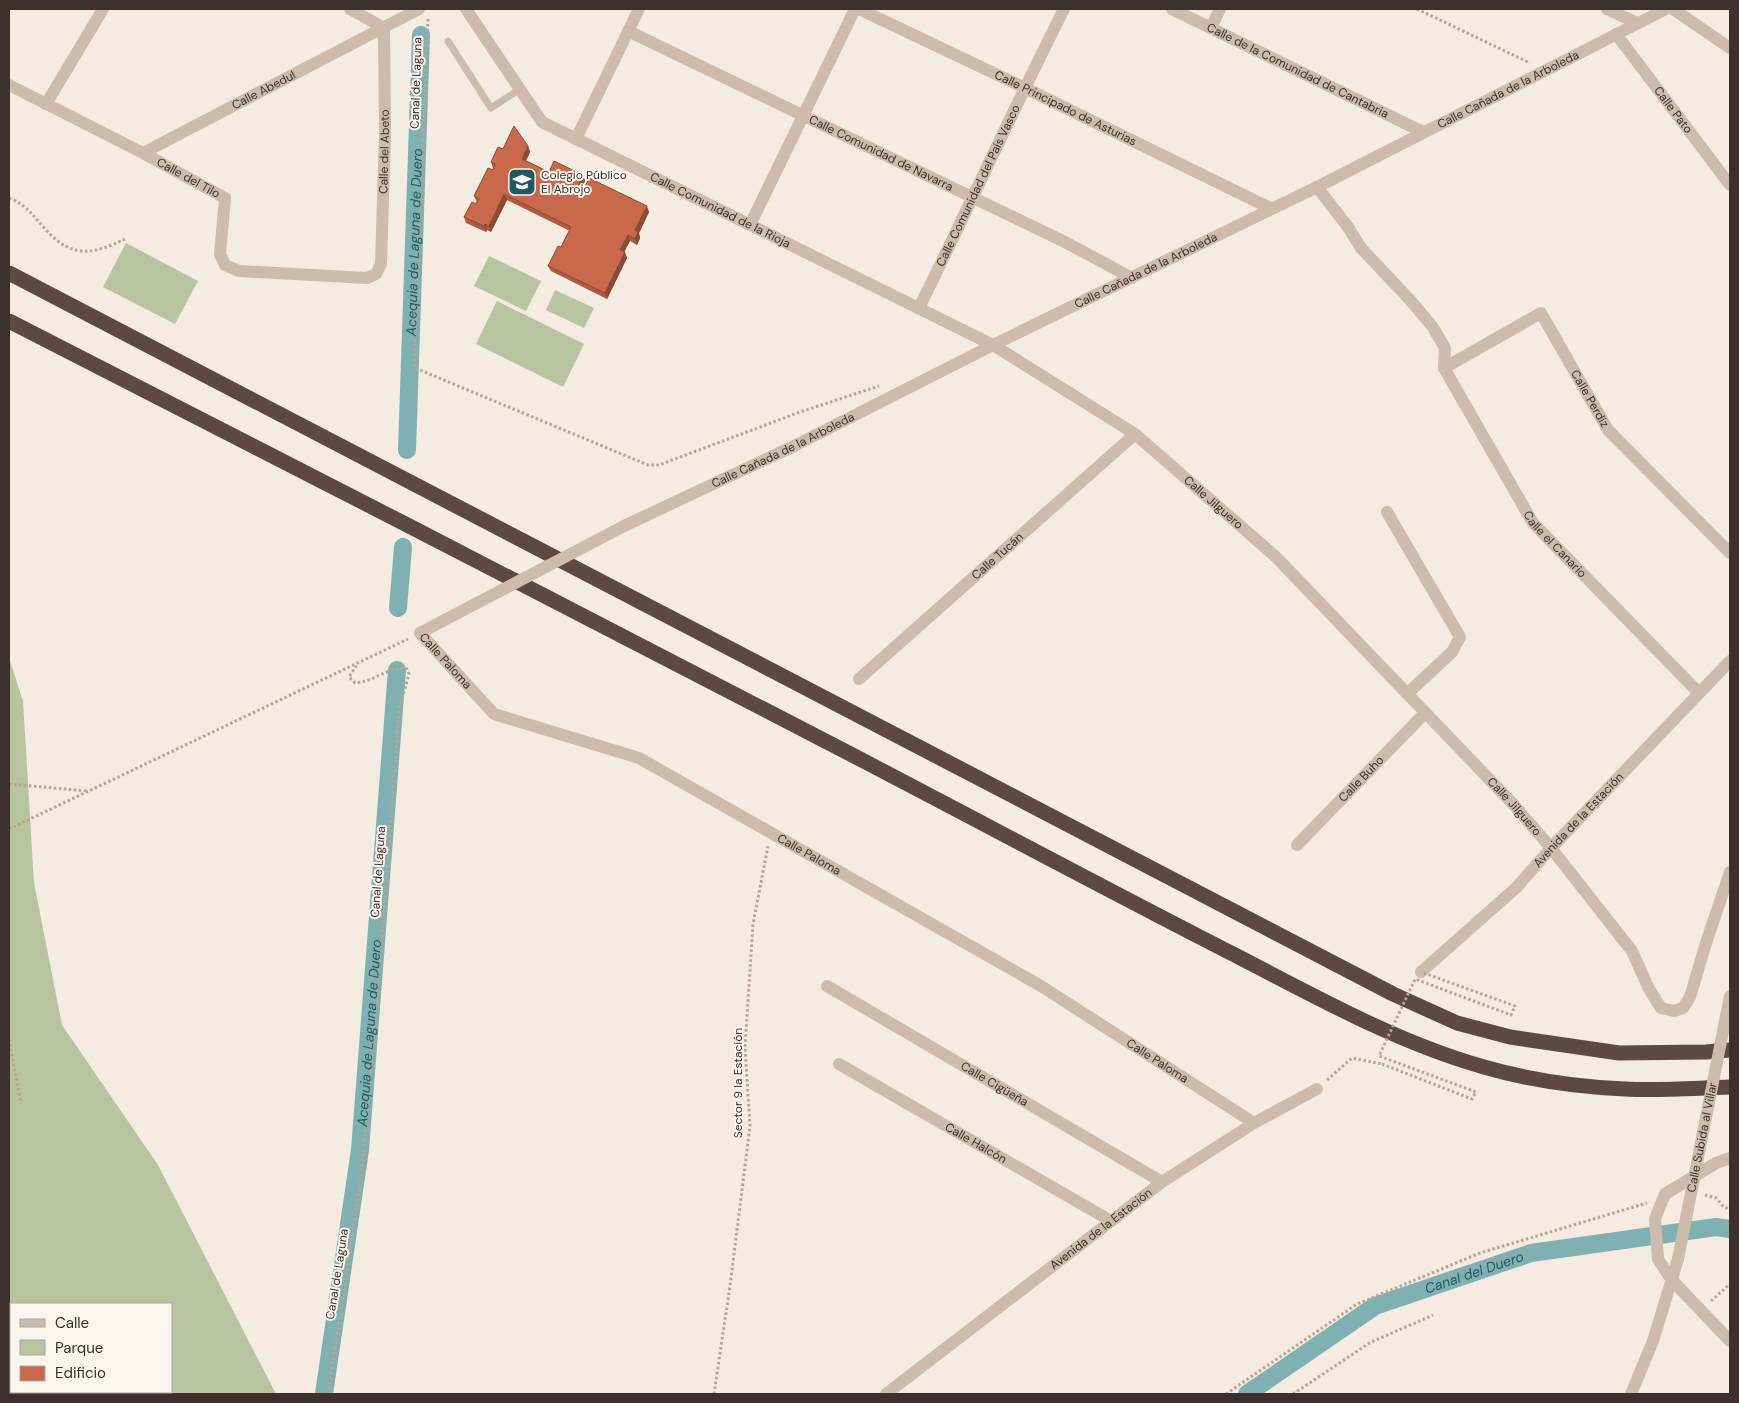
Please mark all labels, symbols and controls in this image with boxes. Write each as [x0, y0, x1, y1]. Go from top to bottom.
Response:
street label: Calle de la Comunidad de Cantabria [1204, 19, 1391, 122]
street label: Canal de Laguna [406, 37, 426, 129]
street label: Calle Cañada de la Arboleda [1435, 47, 1582, 132]
street label: Calle Abedul [229, 67, 298, 113]
street label: Calle Principado de Asturias [992, 67, 1139, 149]
street label: Calle Pato [1650, 83, 1696, 137]
street label: Calle Comunidad del País Vasco [933, 102, 1024, 269]
street label: Calle del Abeto [375, 109, 393, 194]
street label: Calle Comunidad de Navarra [806, 111, 956, 195]
water label: Acequia de Laguna de Duero [402, 148, 426, 337]
street label: Calle del Tilo [154, 154, 223, 202]
school or university icon: Colegio Público El Abrojo [507, 167, 537, 197]
place label: Colegio Público El Abrojo [541, 167, 627, 197]
street label: Calle Comunidad de la Rioja [647, 169, 793, 252]
street label: Calle Cañada de la Arboleda [1072, 229, 1220, 312]
street label: Calle Perdíz [1567, 367, 1613, 430]
street label: Calle Cañada de la Arboleda [709, 409, 857, 492]
street label: Calle Jilguero [1180, 472, 1247, 533]
street label: Calle el Canario [1520, 508, 1590, 581]
street label: Calle Tucán [968, 529, 1027, 583]
street label: Calle Paloma [416, 629, 475, 692]
street label: Calle Buho [1335, 752, 1387, 806]
street label: Avenida de la Estación [1530, 769, 1627, 871]
street label: Calle Jilguero [1484, 774, 1545, 839]
street label: Canal de Laguna [367, 826, 389, 918]
street label: Calle Paloma [774, 830, 844, 879]
water label: Acequia de Laguna de Duero [353, 939, 385, 1128]
street label: Sector 9 la Estación [730, 1028, 746, 1138]
street label: Calle Paloma [1123, 1035, 1192, 1087]
street label: Calle Cigüeña [958, 1058, 1031, 1110]
street label: Calle Subida al Villar [1683, 1080, 1721, 1194]
street label: Calle Halcón [942, 1119, 1010, 1167]
street label: Avenida de la Estación [1047, 1184, 1155, 1273]
street label: Canal de Laguna [322, 1227, 352, 1321]
water label: Canal del Duero [1422, 1247, 1526, 1297]
legend [10, 1303, 172, 1393]
text: Calle [55, 1313, 89, 1333]
text: Parque [55, 1338, 103, 1358]
text: Edificio [55, 1363, 106, 1383]

